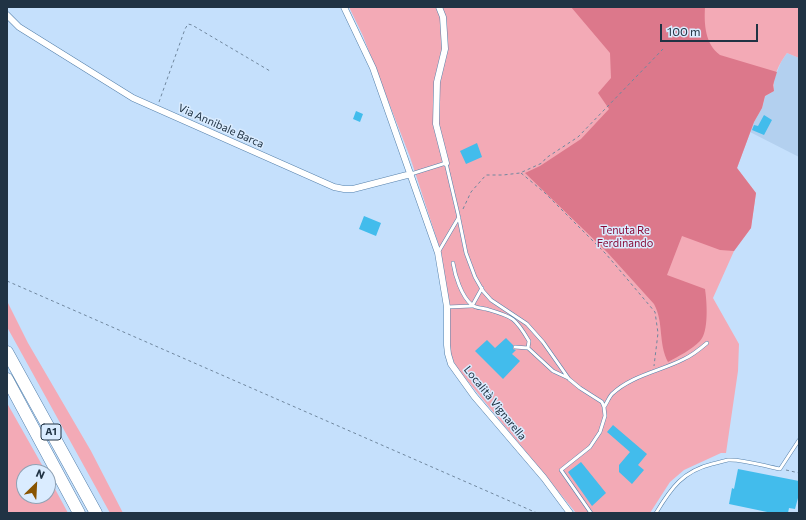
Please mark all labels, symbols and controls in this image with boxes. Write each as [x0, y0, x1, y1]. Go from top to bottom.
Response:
scale bar [662, 16, 760, 42]
text: 100 m [667, 24, 701, 38]
street label: Via Annibale Barca [176, 101, 266, 151]
park label: Tenuta Re Ferdinando [597, 223, 653, 249]
street label: Località Vignarella [461, 363, 529, 443]
road number: A1 [41, 424, 61, 440]
north arrow [16, 464, 56, 504]
text: N [34, 466, 47, 481]

